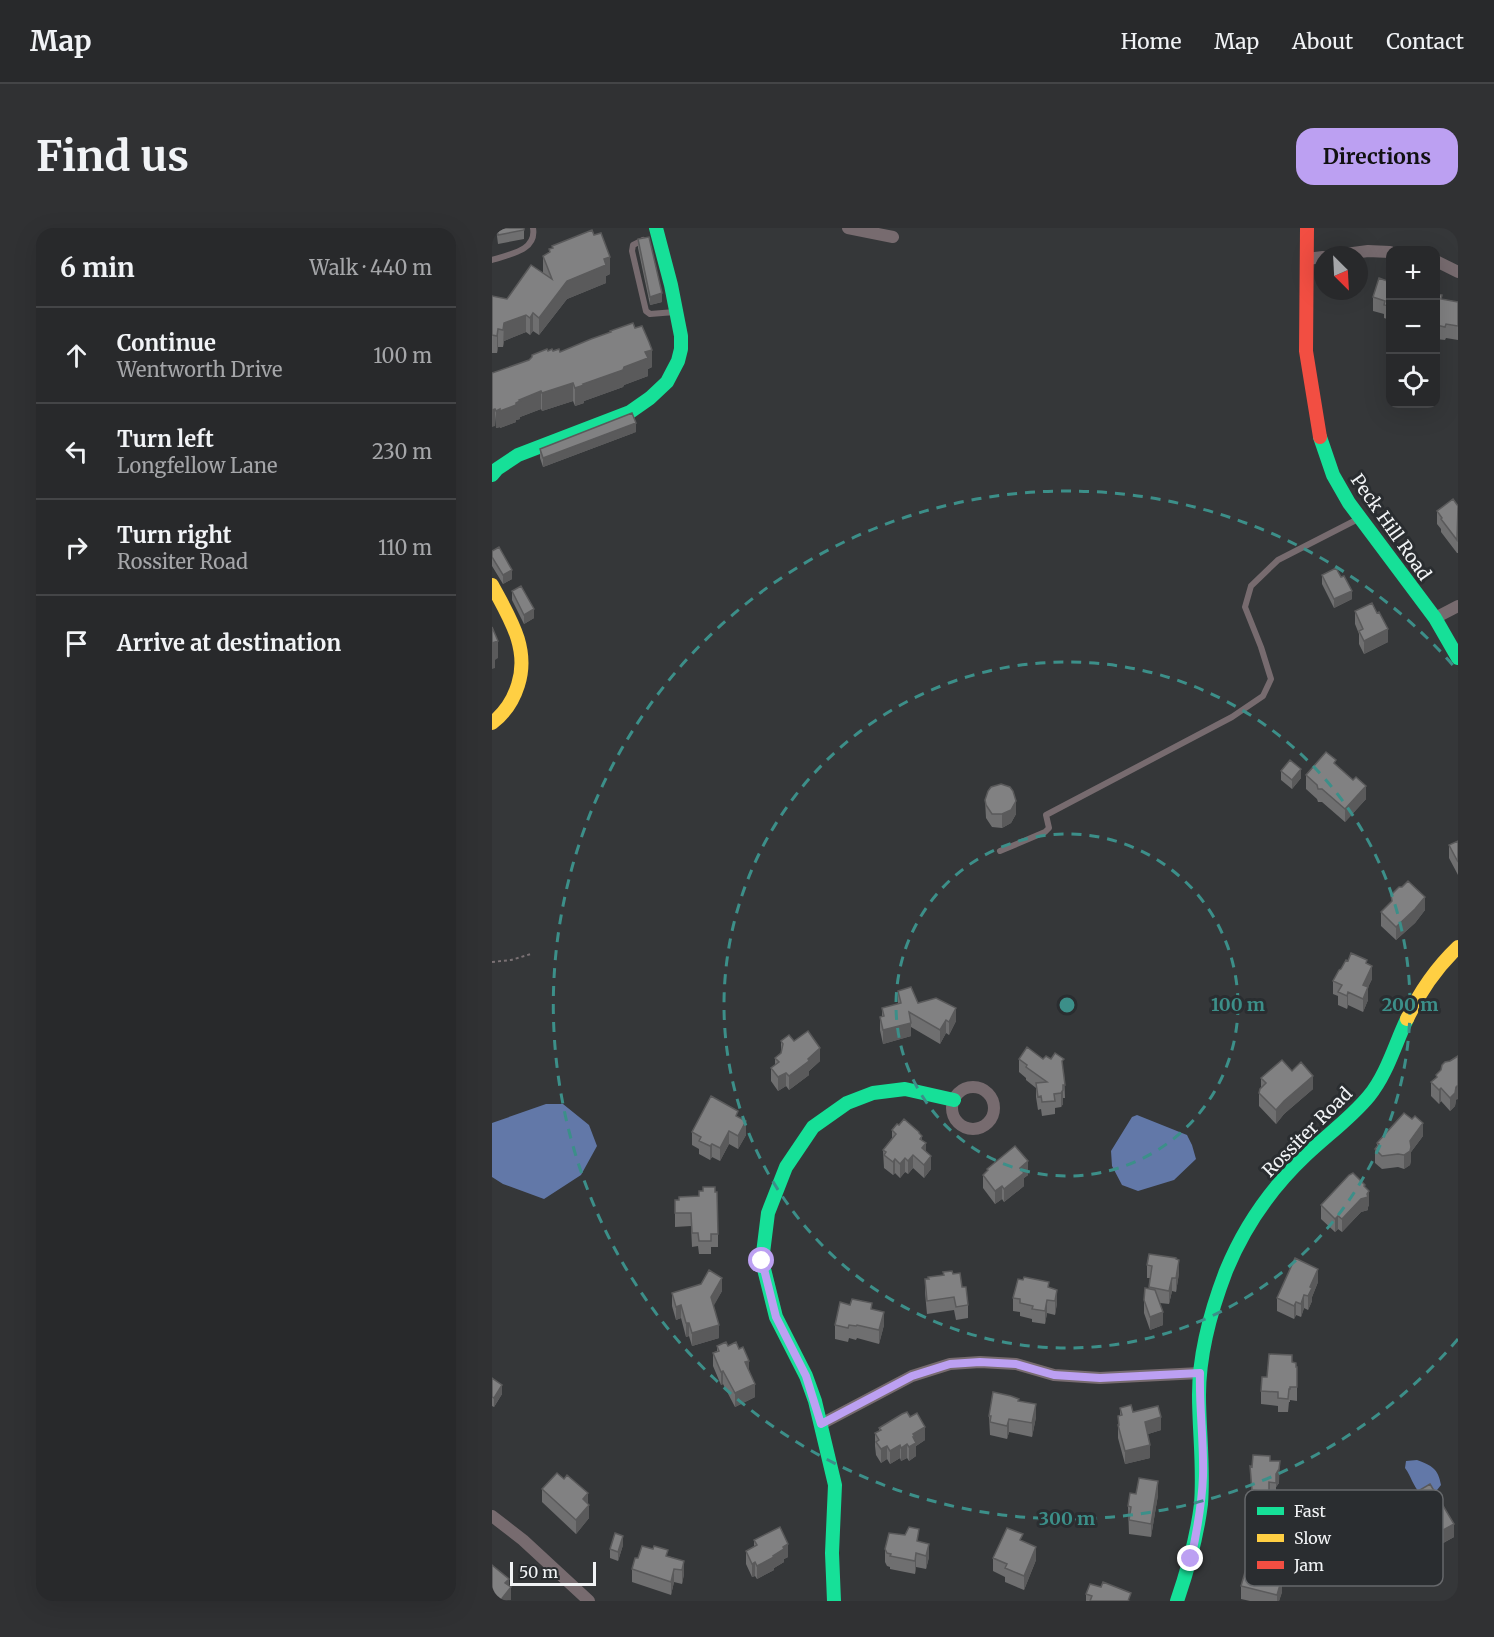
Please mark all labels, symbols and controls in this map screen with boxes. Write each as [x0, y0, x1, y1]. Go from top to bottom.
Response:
text: Map [30, 23, 92, 59]
text: Home [1121, 28, 1181, 55]
text: Map [1214, 28, 1259, 55]
text: About [1292, 28, 1353, 55]
text: Contact [1386, 28, 1464, 55]
button: Directions [1296, 128, 1458, 185]
text: Find us [36, 130, 189, 182]
north arrow [1314, 246, 1368, 300]
map controls [1386, 246, 1440, 408]
button: + [1386, 246, 1440, 300]
text: 6 min [60, 251, 135, 284]
text: Walk · 440 m [310, 255, 432, 280]
button: − [1386, 300, 1440, 354]
text: Continue [117, 329, 216, 357]
icon: ahead [60, 339, 93, 372]
text: 100 m [373, 343, 432, 368]
button: locate [1386, 354, 1440, 408]
text: Wentworth Drive [117, 357, 283, 382]
text: Turn left [117, 425, 214, 453]
icon: left [60, 435, 93, 468]
text: 230 m [372, 439, 432, 464]
text: Longfellow Lane [117, 453, 278, 478]
street label: Peck Hill Road [1346, 469, 1436, 585]
text: Turn right [117, 521, 231, 549]
icon: right [60, 531, 93, 564]
text: 110 m [378, 535, 432, 560]
text: Rossiter Road [117, 549, 248, 574]
icon: arrive [60, 627, 93, 660]
text: Arrive at destination [117, 629, 341, 657]
text: 100 m [1211, 993, 1265, 1016]
text: 200 m [1382, 993, 1438, 1016]
centre of rings [1057, 995, 1077, 1015]
street label: Rossiter Road [1257, 1082, 1357, 1182]
route start [748, 1247, 774, 1273]
legend [1245, 1490, 1443, 1586]
text: Fast [1294, 1501, 1327, 1521]
text: 300 m [1039, 1507, 1095, 1530]
text: Slow [1294, 1528, 1332, 1548]
route end [1177, 1545, 1203, 1571]
text: Jam [1293, 1555, 1324, 1575]
scale bar [510, 1559, 596, 1586]
text: 50 m [519, 1562, 558, 1582]

